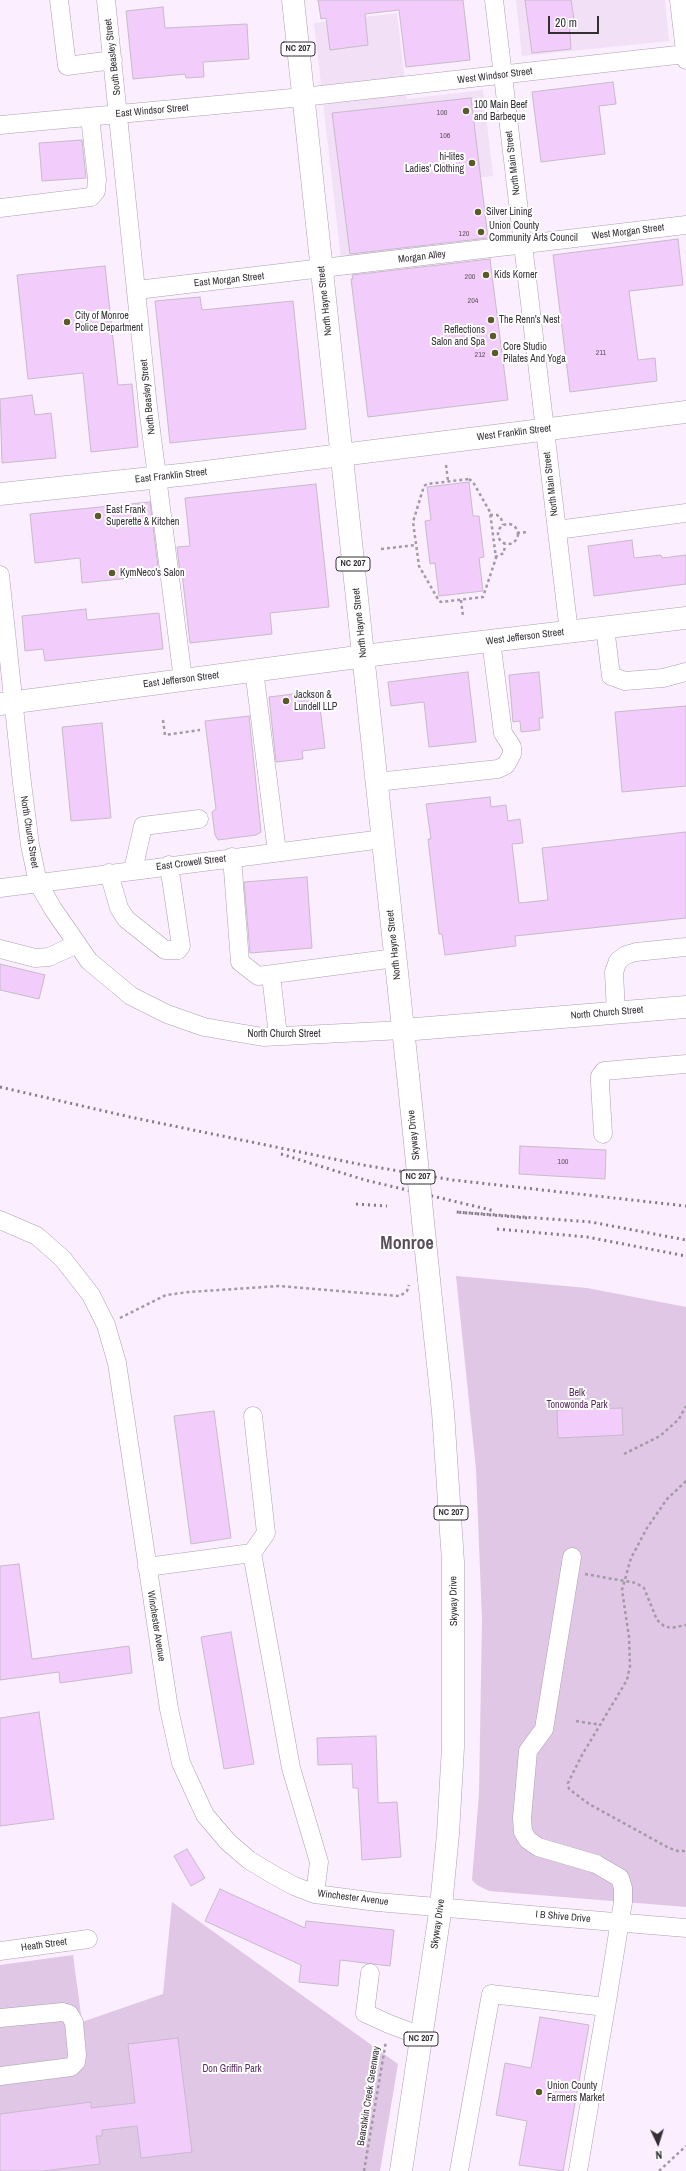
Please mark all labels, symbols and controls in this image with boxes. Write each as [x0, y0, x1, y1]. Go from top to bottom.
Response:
scale bar [550, 8, 601, 34]
text: 20 m [555, 15, 577, 31]
street label: South Beasley Street [102, 18, 124, 96]
road number: NC 207 [281, 42, 315, 56]
street label: West Windsor Street [457, 65, 533, 87]
place label: 100 Main Beef and Barbeque [474, 99, 527, 122]
street label: East Windsor Street [115, 102, 189, 120]
marker: 100 Main Beef and Barbeque [461, 106, 471, 116]
house number: 100 [437, 108, 447, 118]
street label: North Main Street [503, 130, 523, 196]
house number: 106 [440, 131, 450, 141]
place label: hi-lites Ladies' Clothing [405, 151, 464, 174]
marker: hi-lites Ladies' Clothing [467, 158, 477, 168]
place label: Silver Lining [486, 206, 532, 218]
marker: Silver Lining [473, 207, 483, 217]
place label: Union County Community Arts Council [489, 220, 578, 244]
street label: West Morgan Street [591, 222, 665, 242]
marker: Union County Community Arts Council [476, 227, 486, 237]
house number: 120 [459, 229, 469, 239]
street label: Morgan Alley [398, 248, 446, 266]
street label: North Hayne Street [315, 265, 335, 337]
place label: Kids Korner [494, 269, 537, 281]
street label: East Morgan Street [193, 270, 265, 290]
marker: Kids Korner [481, 270, 491, 280]
house number: 200 [465, 272, 475, 282]
house number: 204 [468, 296, 478, 306]
place label: City of Monroe Police Department [75, 310, 143, 334]
place label: The Renn's Nest [499, 314, 560, 326]
marker: The Renn's Nest [486, 315, 496, 325]
marker: City of Monroe Police Department [62, 317, 72, 327]
place label: Reflections Salon and Spa [431, 324, 485, 348]
marker: Reflections Salon and Spa [488, 331, 498, 341]
place label: Core Studio Pilates And Yoga [503, 341, 566, 364]
marker: Core Studio Pilates And Yoga [490, 348, 500, 358]
house number: 211 [596, 348, 606, 358]
house number: 212 [475, 350, 485, 360]
street label: North Beasley Street [138, 359, 158, 435]
street label: West Franklin Street [476, 422, 552, 444]
street label: North Main Street [541, 451, 561, 517]
street label: East Franklin Street [134, 466, 208, 486]
place label: East Frank Superette & Kitchen [106, 504, 179, 528]
marker: East Frank Superette & Kitchen [93, 511, 103, 521]
road number: NC 207 [336, 557, 370, 571]
place label: KymNeco's Salon [120, 567, 184, 579]
marker: KymNeco's Salon [107, 568, 117, 578]
street label: North Hayne Street [350, 587, 370, 659]
street label: West Jefferson Street [485, 626, 565, 648]
street label: East Jefferson Street [142, 669, 220, 691]
place label: Jackson & Lundell LLP [294, 689, 337, 712]
marker: Jackson & Lundell LLP [281, 696, 291, 706]
street label: North Church Street [17, 795, 41, 869]
street label: East Crowell Street [155, 853, 227, 873]
street label: North Hayne Street [384, 909, 404, 981]
street label: North Church Street [570, 1004, 644, 1022]
street label: North Church Street [248, 1028, 320, 1040]
street label: Skyway Drive [405, 1109, 423, 1161]
house number: 100 [558, 1157, 568, 1167]
road number: NC 207 [401, 1170, 435, 1184]
district label: Monroe [380, 1233, 434, 1255]
park label: Belk Tonowonda Park [546, 1387, 608, 1410]
road number: NC 207 [434, 1506, 468, 1520]
street label: Skyway Drive [448, 1576, 460, 1626]
street label: Winchester Avenue [144, 1590, 168, 1662]
street label: Winchester Avenue [317, 1888, 389, 1908]
street label: Skyway Drive [429, 1898, 447, 1950]
street label: I B Shive Drive [535, 1909, 591, 1925]
street label: Heath Street [20, 1936, 68, 1954]
road number: NC 207 [404, 2032, 438, 2046]
street label: Bearshkin Creek Greenway [355, 2045, 383, 2147]
park label: Don Griffin Park [202, 2063, 262, 2075]
place label: Union County Farmers Market [547, 2080, 604, 2104]
marker: Union County Farmers Market [534, 2087, 544, 2097]
north arrow [638, 2123, 678, 2163]
text: N [655, 2148, 663, 2162]

